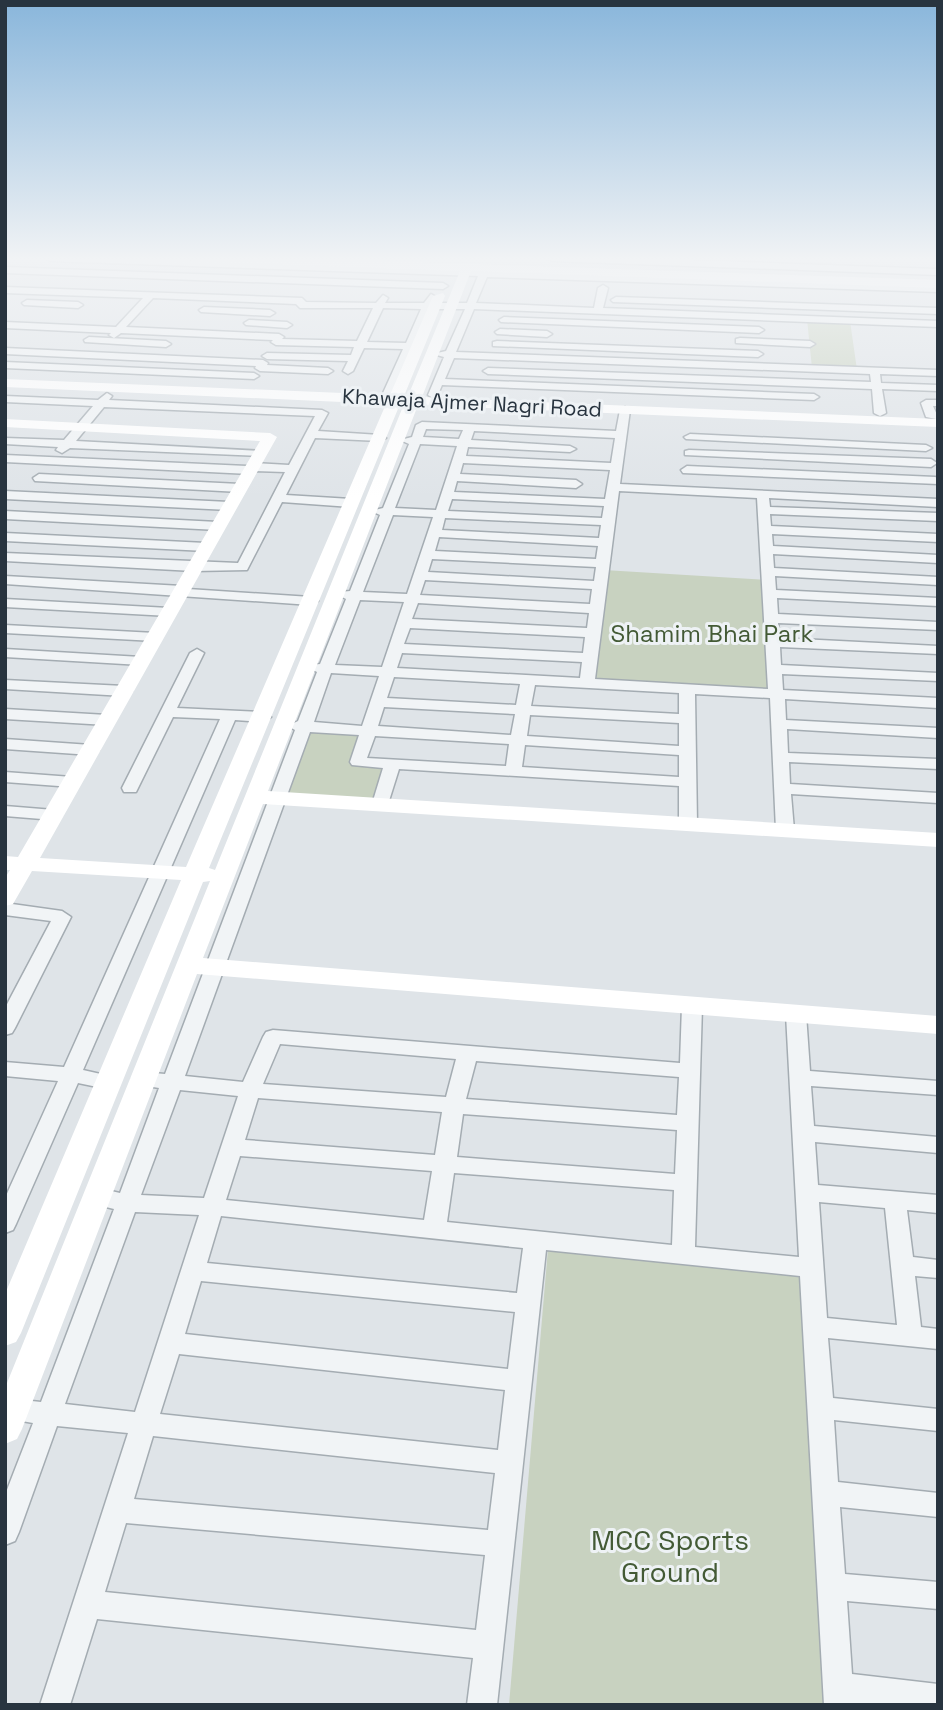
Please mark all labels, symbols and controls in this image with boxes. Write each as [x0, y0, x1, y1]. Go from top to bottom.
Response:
street label: Khawaja Ajmer Nagri Road [341, 382, 603, 423]
park label: Shamim Bhai Park [611, 618, 814, 649]
park label: MCC Sports Ground [591, 1522, 749, 1590]

